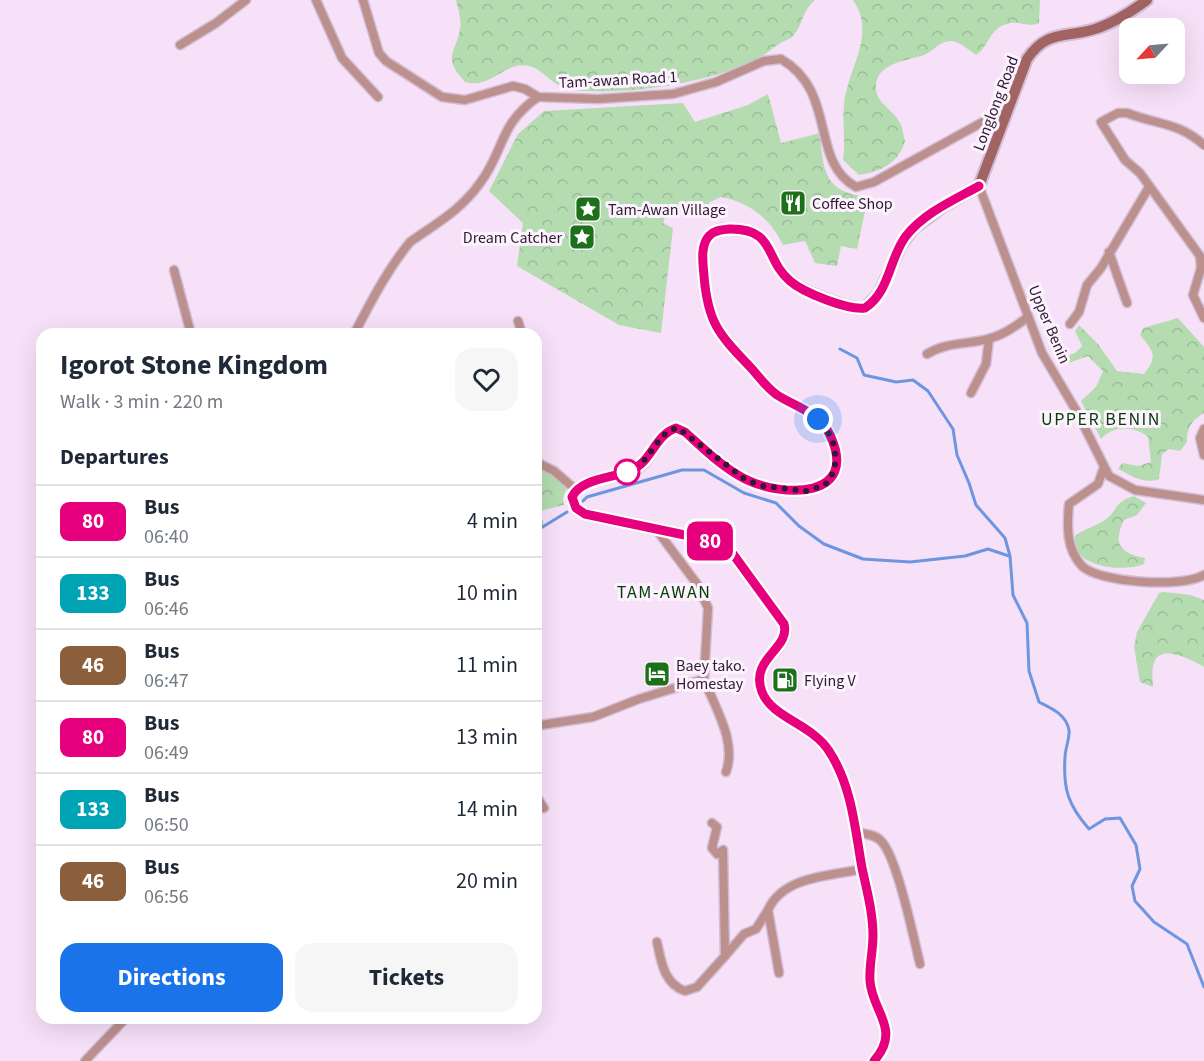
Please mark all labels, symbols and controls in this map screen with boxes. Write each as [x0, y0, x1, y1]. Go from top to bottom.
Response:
north arrow [1119, 18, 1185, 84]
map controls [1119, 18, 1185, 84]
street label: Longlong Road [968, 53, 1024, 154]
street label: Tam-awan Road 1 [558, 66, 678, 94]
restaurant icon: Coffee Shop [778, 188, 808, 218]
place label: Coffee Shop [812, 193, 893, 215]
place icon: Tam-Awan Village [573, 194, 603, 224]
place label: Tam-Awan Village [608, 199, 726, 221]
place icon: Dream Catcher [567, 222, 597, 252]
place label: Dream Catcher [463, 227, 562, 249]
street label: Upper Benin [1023, 282, 1076, 367]
text: Igorot Stone Kingdom [60, 345, 328, 385]
button: heart [455, 348, 518, 411]
text: Walk · 3 min · 220 m [60, 388, 223, 416]
your location [803, 404, 833, 434]
district label: UPPER BENIN [1041, 407, 1161, 432]
text: Departures [60, 441, 169, 473]
unlabelled marker [614, 459, 640, 485]
text: Bus [144, 491, 180, 523]
text: 4 min [467, 505, 518, 537]
text: 80 [82, 506, 104, 536]
line badge: 80 [683, 522, 737, 560]
text: 06:40 [144, 523, 189, 551]
text: 80 [699, 526, 721, 556]
text: Bus [144, 563, 180, 595]
text: 10 min [456, 577, 518, 609]
text: 133 [76, 578, 110, 608]
district label: TAM-AWAN [617, 580, 711, 605]
text: 06:46 [144, 595, 189, 623]
text: Bus [144, 635, 180, 667]
text: 11 min [456, 649, 518, 681]
text: 46 [82, 650, 104, 680]
place label: Baey tako. Homestay [676, 655, 745, 695]
hotel icon: Baey tako. Homestay [642, 659, 672, 689]
fuel station icon: Flying V [770, 665, 800, 695]
text: 06:47 [144, 667, 189, 695]
place label: Flying V [804, 670, 856, 692]
text: Bus [144, 707, 180, 739]
text: 13 min [456, 721, 518, 753]
text: 80 [82, 722, 104, 752]
text: 06:49 [144, 739, 189, 767]
text: Bus [144, 779, 180, 811]
text: 14 min [456, 793, 518, 825]
text: 133 [76, 794, 110, 824]
text: 06:50 [144, 811, 189, 839]
text: Bus [144, 851, 180, 883]
text: 20 min [456, 865, 518, 897]
text: 46 [82, 866, 104, 896]
text: 06:56 [144, 883, 189, 911]
button: Directions [60, 943, 283, 1012]
button: Tickets [295, 943, 518, 1012]

